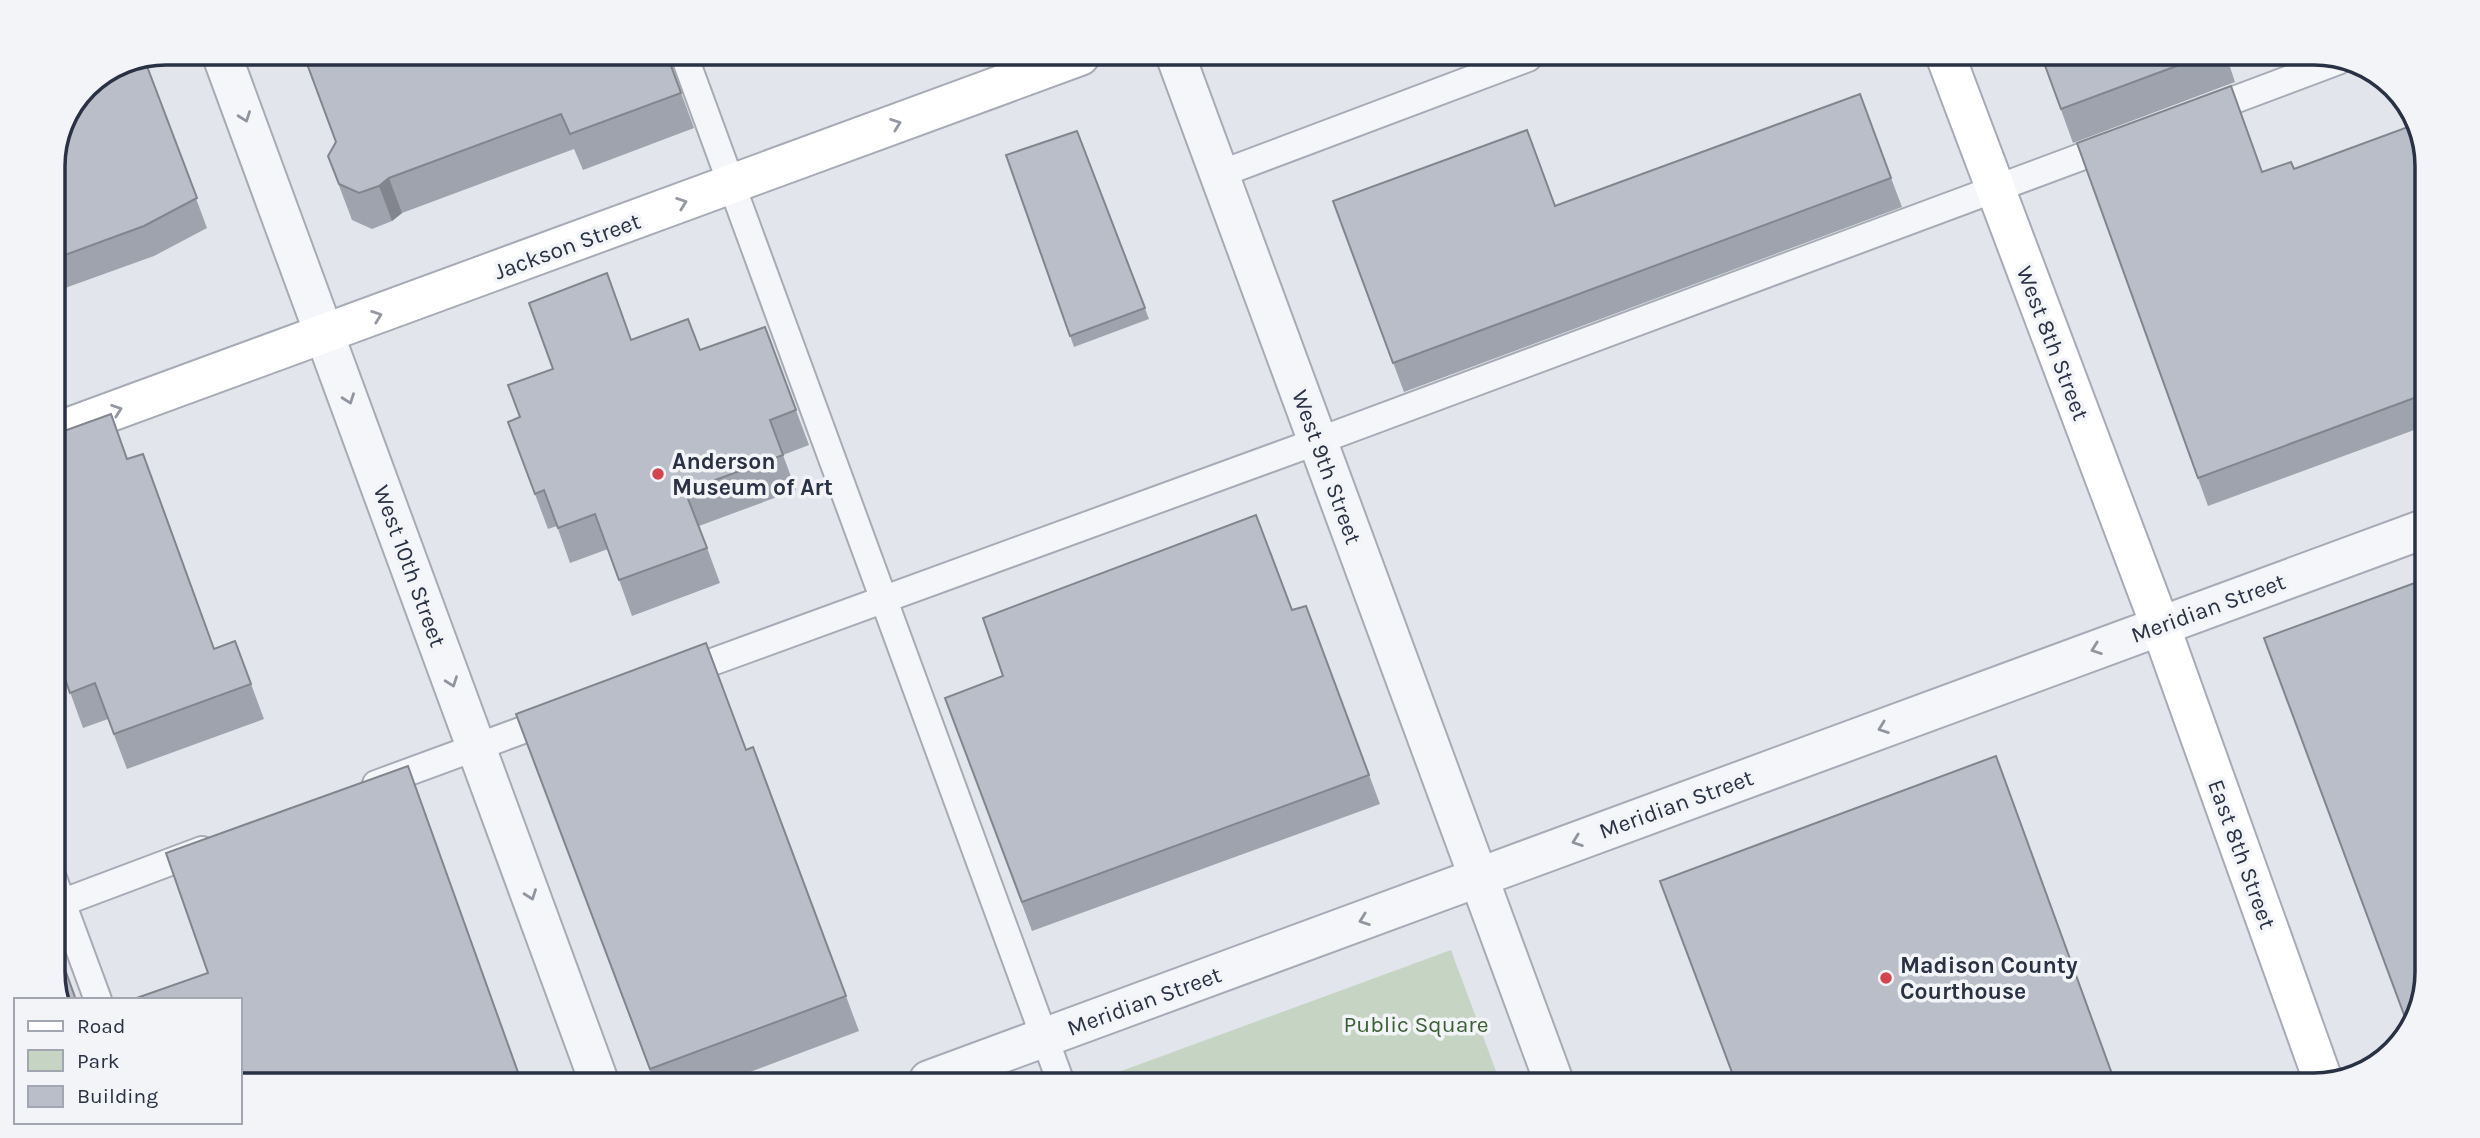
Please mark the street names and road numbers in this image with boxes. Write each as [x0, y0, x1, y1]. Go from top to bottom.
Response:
street label: Jackson Street [490, 207, 644, 285]
street label: West 8th Street [2011, 262, 2094, 424]
street label: West 9th Street [1286, 386, 1367, 548]
street label: West 10th Street [368, 482, 451, 651]
street label: Meridian Street [2127, 568, 2289, 649]
street label: Meridian Street [1595, 764, 1757, 845]
street label: East 8th Street [2202, 776, 2281, 933]
street label: Meridian Street [1063, 961, 1225, 1042]

